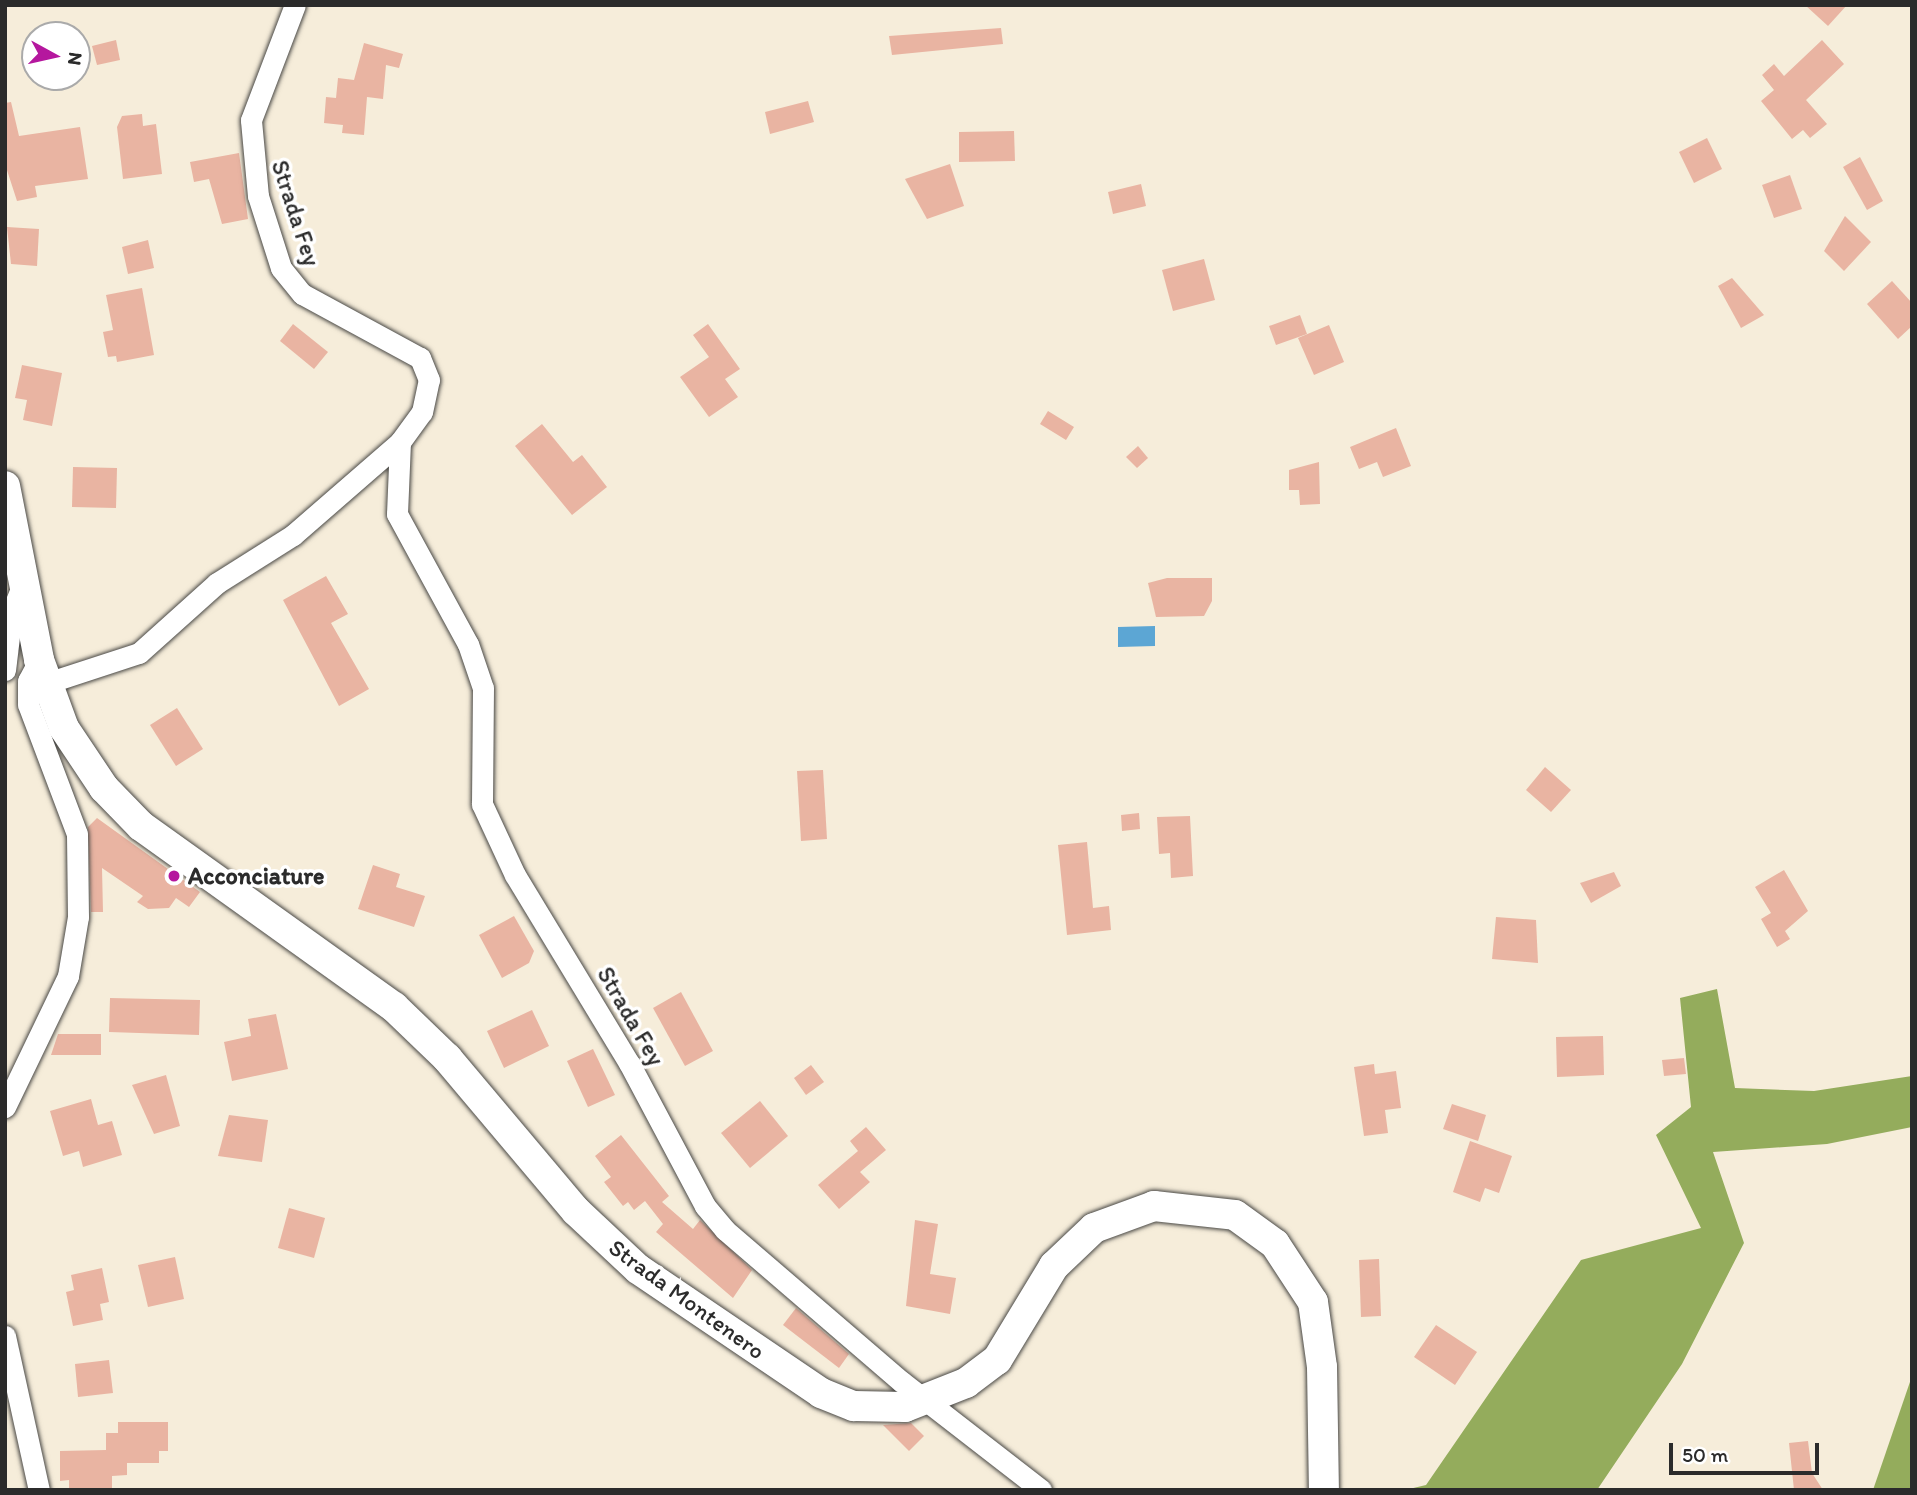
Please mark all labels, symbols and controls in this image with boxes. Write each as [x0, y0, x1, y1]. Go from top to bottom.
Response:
north arrow [21, 21, 91, 91]
text: N [63, 51, 88, 67]
street label: Strada Fey [266, 157, 326, 269]
place label: Acconciature [188, 862, 324, 890]
marker: Acconciature [166, 868, 182, 884]
street label: Strada Fey [591, 962, 671, 1070]
street label: Strada Montenero [603, 1233, 771, 1365]
scale bar [1672, 1428, 1822, 1472]
text: 50 m [1682, 1442, 1728, 1467]

